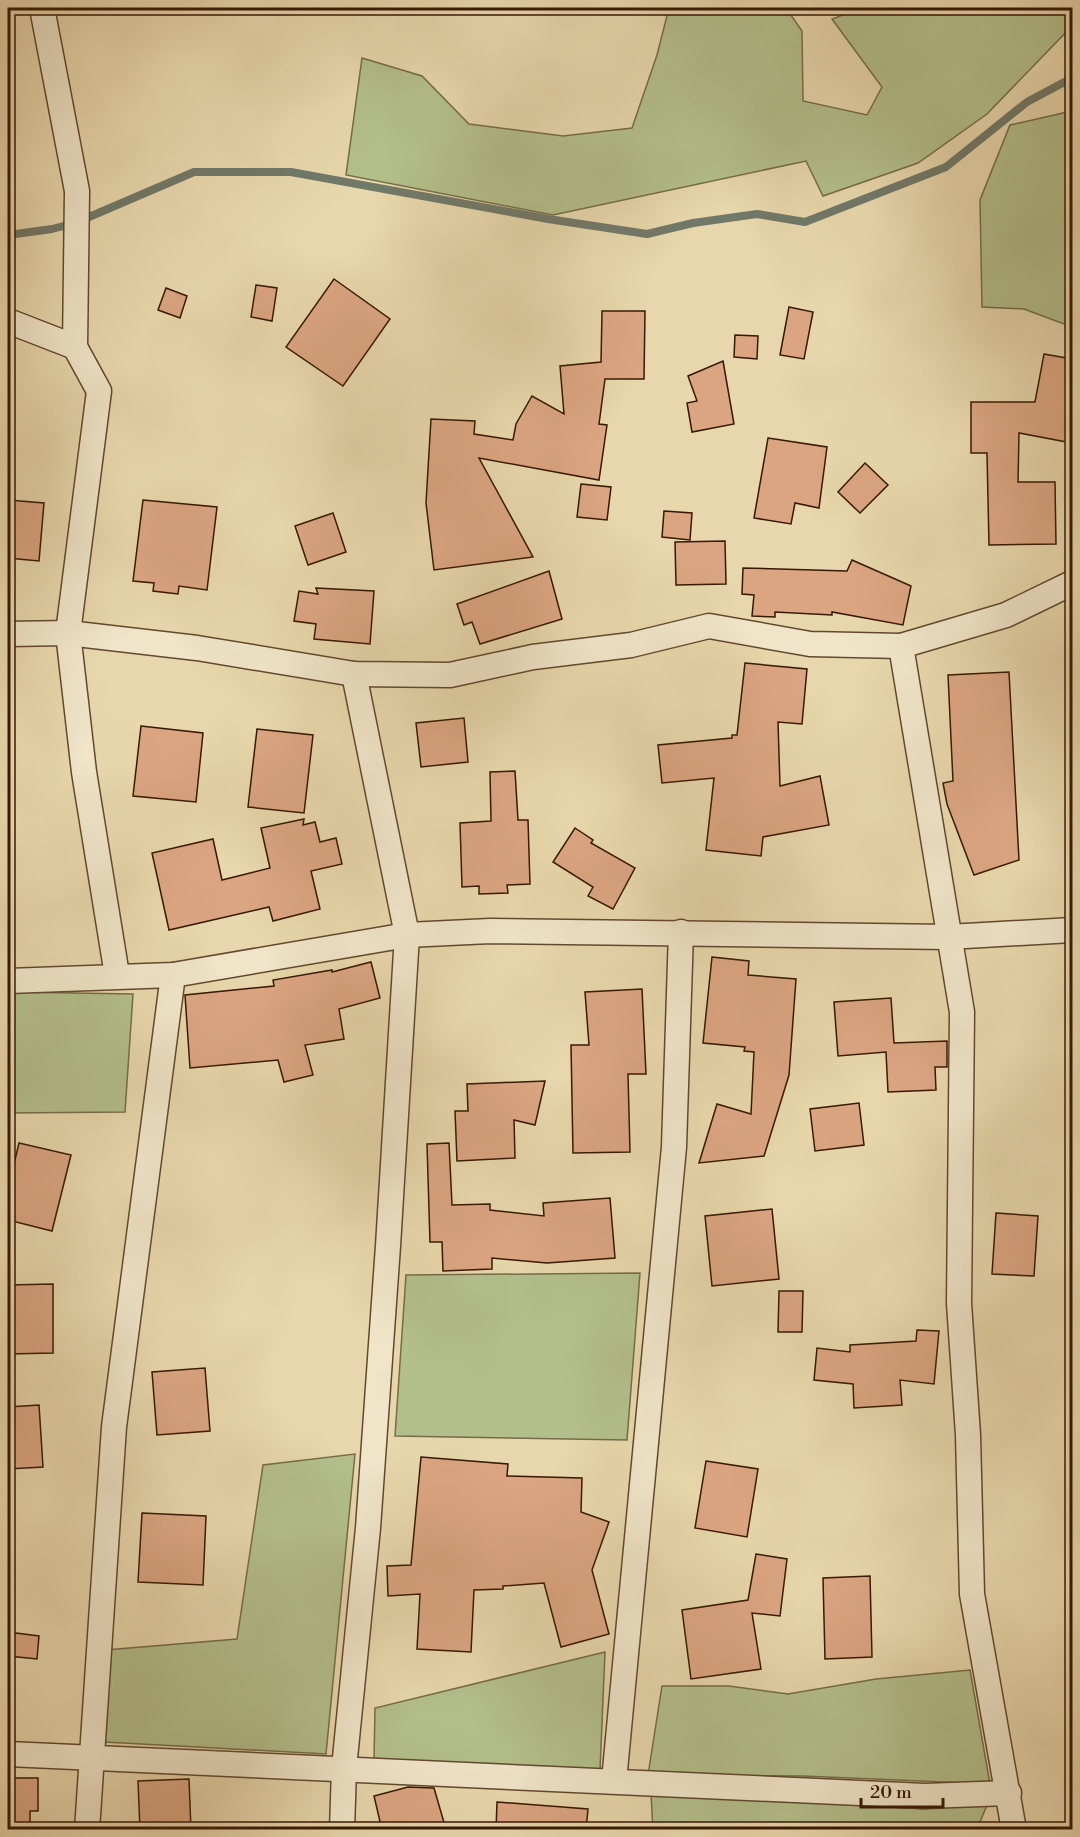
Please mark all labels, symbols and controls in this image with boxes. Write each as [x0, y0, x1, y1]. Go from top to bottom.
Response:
scale bar [861, 1771, 944, 1809]
text: 20 m [870, 1781, 912, 1804]

